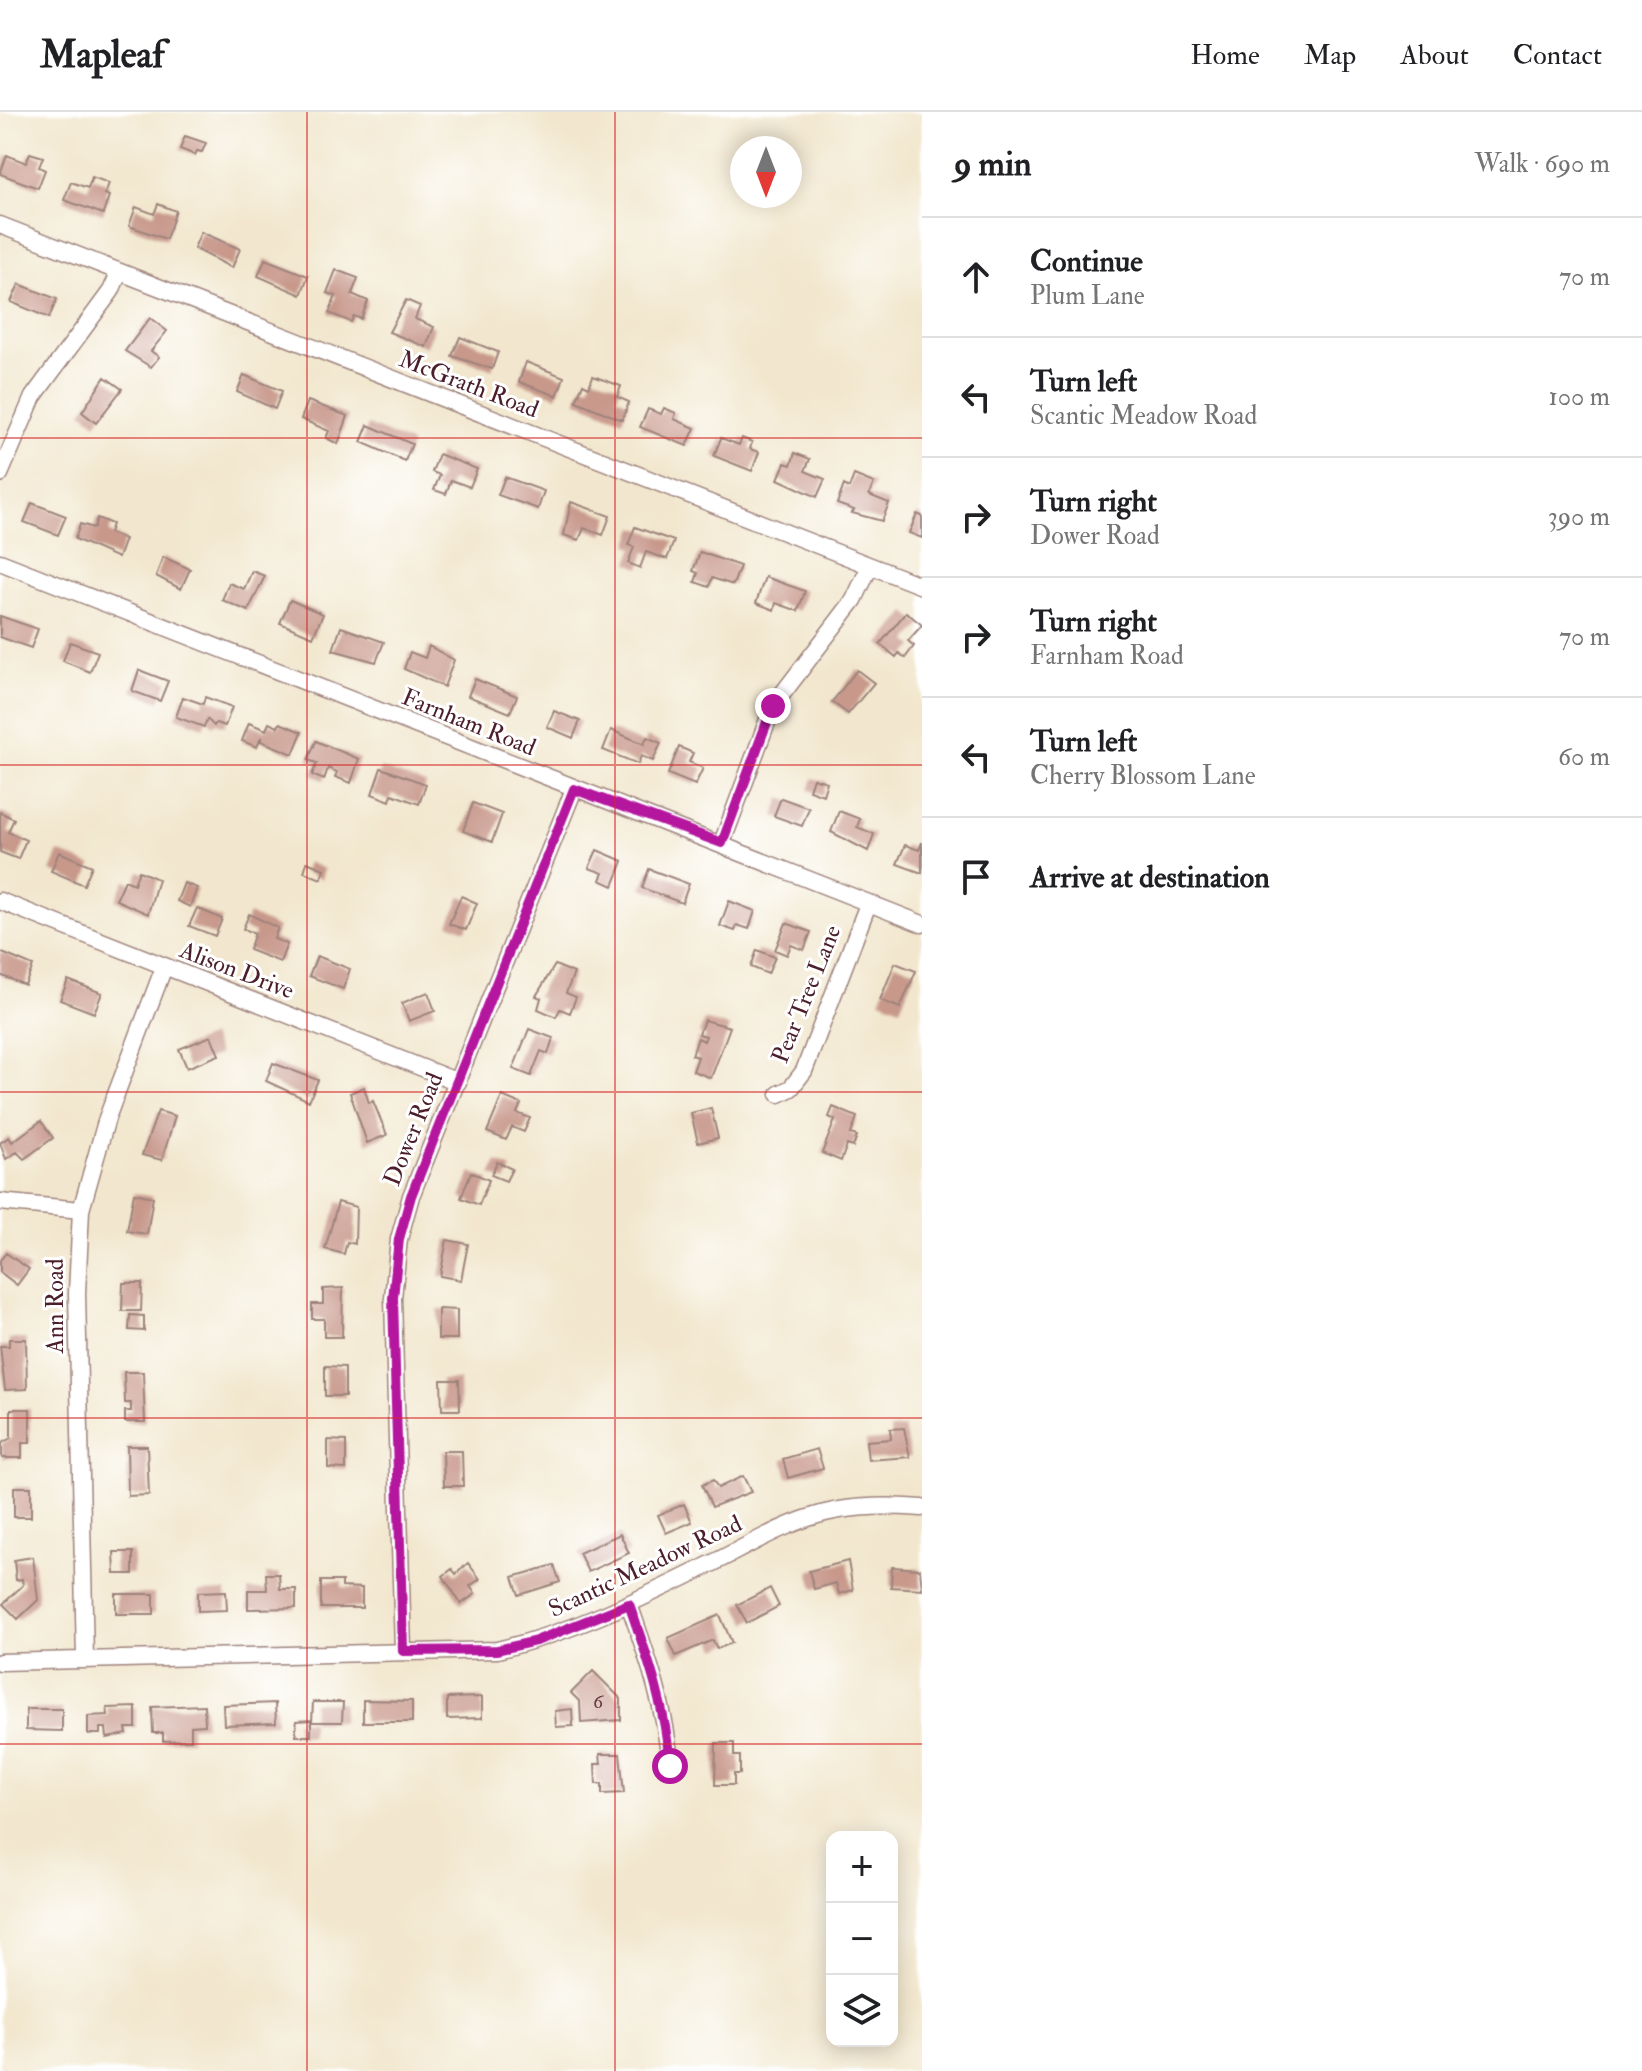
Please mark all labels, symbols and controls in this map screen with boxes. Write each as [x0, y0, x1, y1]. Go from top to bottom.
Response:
text: Mapleaf [40, 31, 165, 79]
text: Home [1190, 38, 1260, 73]
text: Map [1304, 38, 1356, 73]
text: About [1400, 38, 1469, 73]
text: Contact [1513, 38, 1602, 73]
north arrow [730, 136, 802, 208]
text: 9 min [954, 143, 1032, 186]
text: Walk · 690 m [1475, 148, 1610, 180]
text: Continue [1030, 243, 1143, 280]
icon: ahead [954, 255, 998, 299]
text: 70 m [1559, 261, 1610, 293]
text: Plum Lane [1030, 280, 1145, 312]
street label: McGrath Road [395, 344, 543, 425]
text: Turn left [1030, 363, 1137, 400]
icon: left [954, 375, 998, 419]
text: 100 m [1549, 381, 1610, 413]
text: Scantic Meadow Road [1030, 400, 1257, 432]
text: Turn right [1030, 483, 1157, 520]
icon: right [954, 495, 998, 539]
text: 390 m [1548, 501, 1610, 533]
text: Dower Road [1030, 520, 1160, 552]
text: Turn right [1030, 603, 1157, 640]
icon: right [954, 615, 998, 659]
text: 70 m [1559, 621, 1610, 653]
text: Farnham Road [1030, 640, 1184, 672]
street label: Farnham Road [397, 682, 541, 763]
route end [755, 688, 791, 724]
text: Turn left [1030, 723, 1137, 760]
icon: left [954, 735, 998, 779]
text: 60 m [1558, 741, 1610, 773]
text: Cherry Blossom Lane [1030, 760, 1256, 792]
icon: arrive [954, 855, 998, 899]
text: Arrive at destination [1030, 859, 1270, 896]
street label: Pear Tree Lane [765, 921, 848, 1068]
street label: Alison Drive [174, 934, 298, 1006]
street label: Dower Road [377, 1068, 450, 1191]
street label: Ann Road [40, 1258, 71, 1355]
street label: Scantic Meadow Road [544, 1508, 747, 1625]
house number: 6 [593, 1689, 604, 1714]
route start [652, 1748, 688, 1784]
map controls [826, 1831, 898, 2047]
button: + [826, 1831, 898, 1903]
button: − [826, 1903, 898, 1975]
button: layers [826, 1975, 898, 2047]

